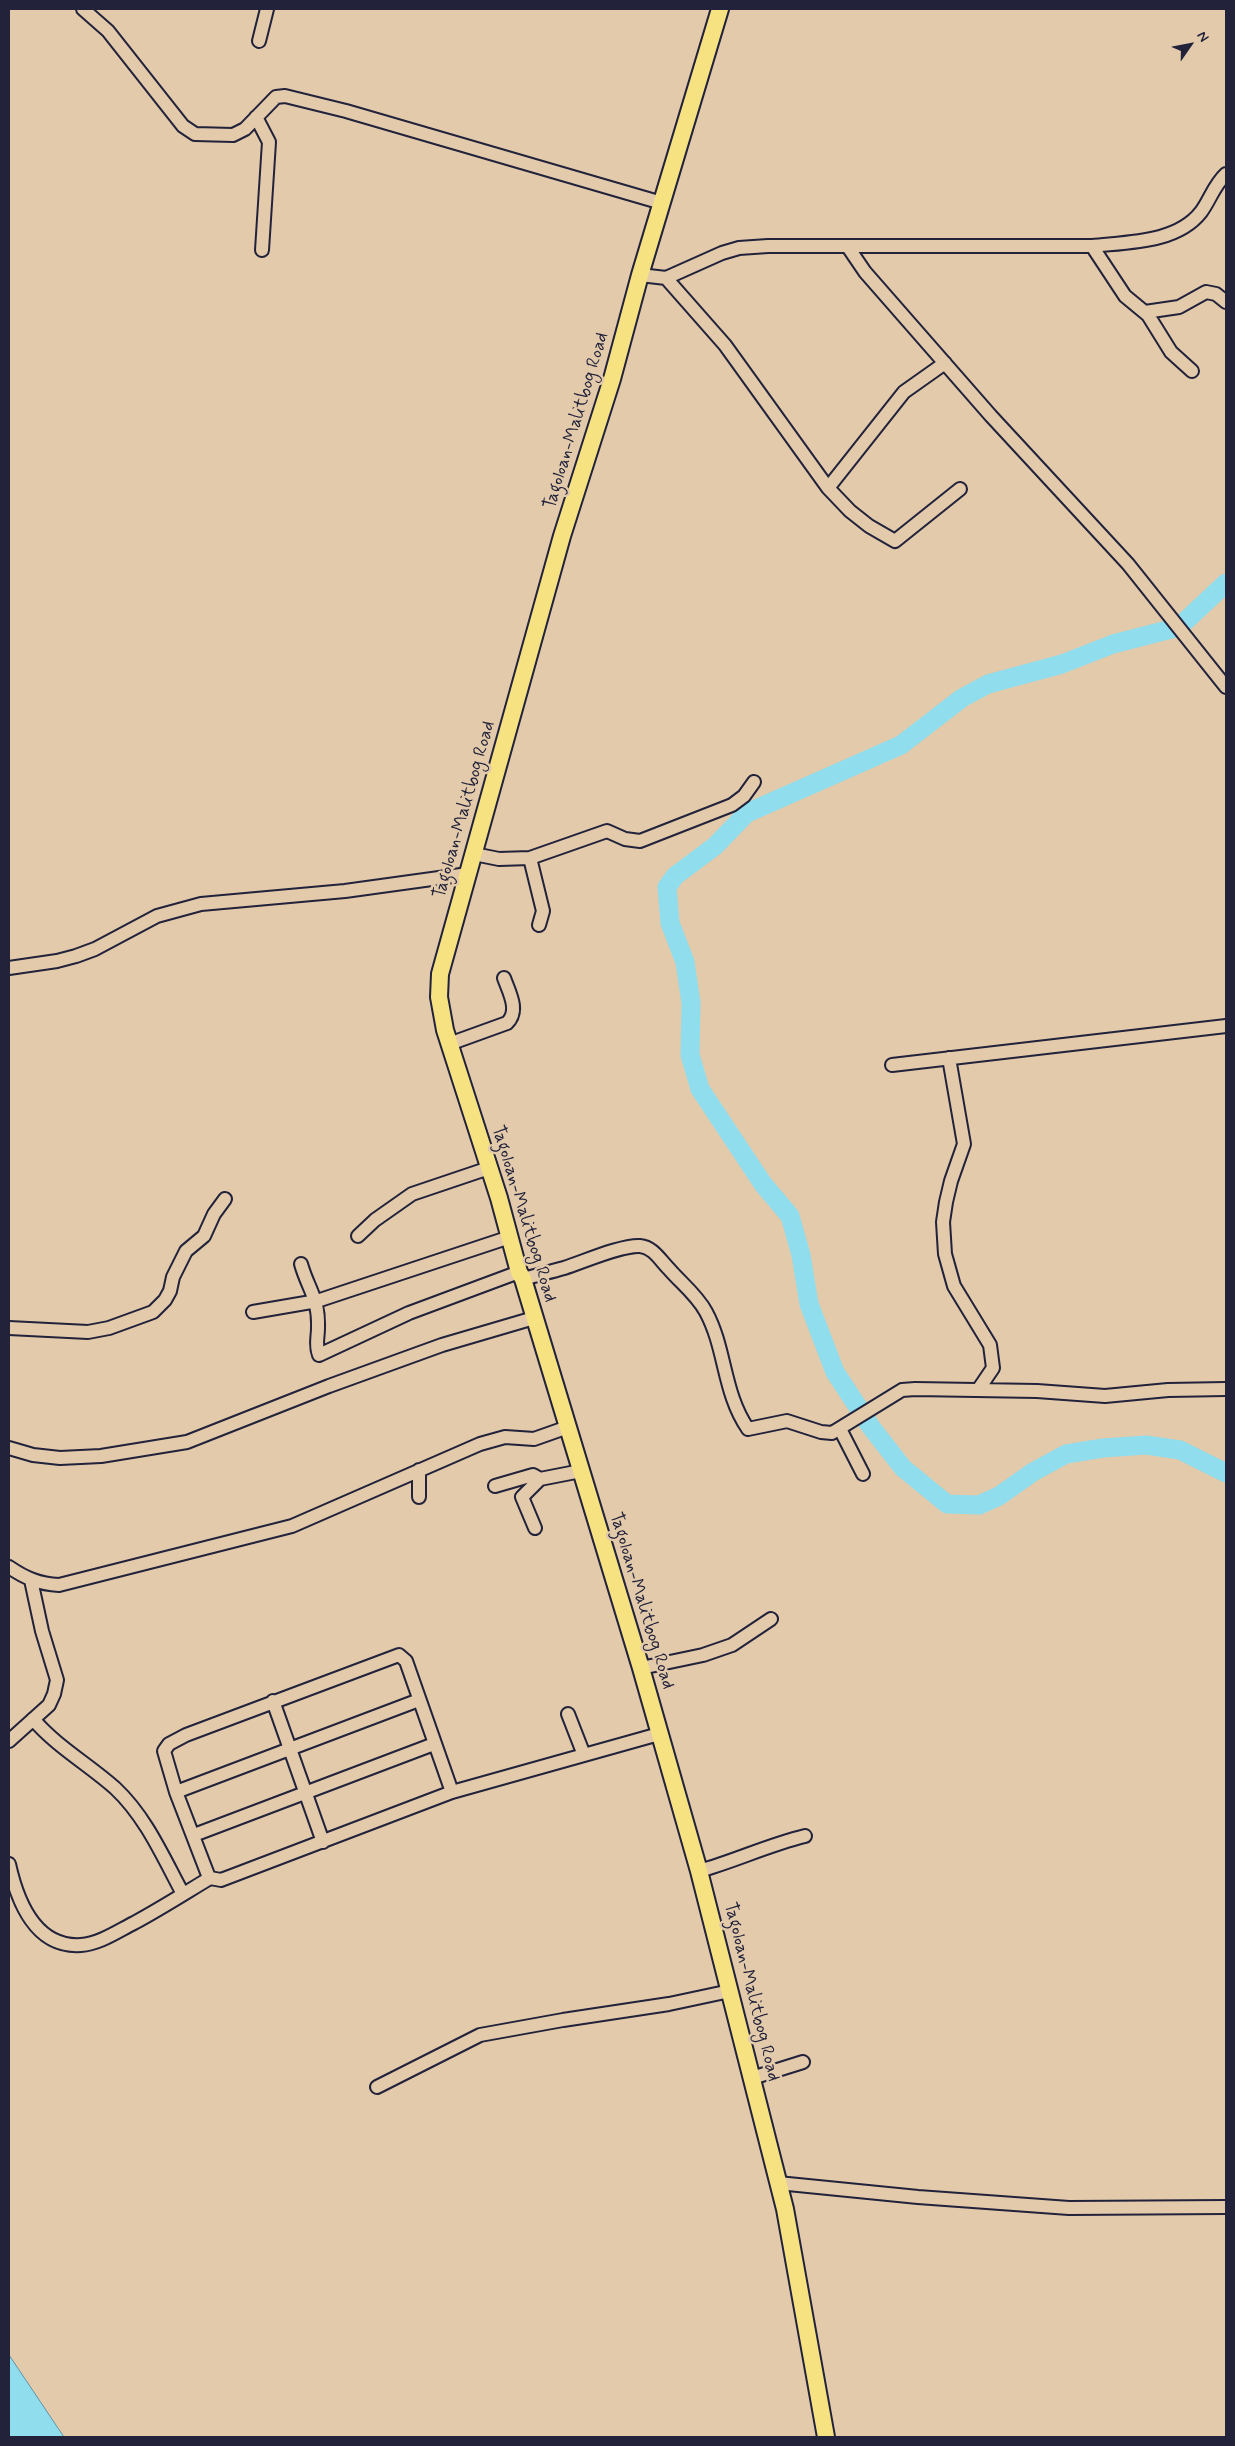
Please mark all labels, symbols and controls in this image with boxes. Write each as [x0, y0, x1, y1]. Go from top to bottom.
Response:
north arrow [1165, 20, 1215, 70]
text: N [1192, 28, 1213, 46]
street label: Tagoloan-Malitbog Road [540, 330, 614, 512]
street label: Tagoloan-Malitbog Road [429, 719, 501, 901]
street label: Tagoloan-Malitbog Road [486, 1123, 560, 1305]
street label: Tagoloan-Malitbog Road [604, 1510, 678, 1692]
street label: Tagoloan-Malitbog Road [718, 1900, 784, 2084]

